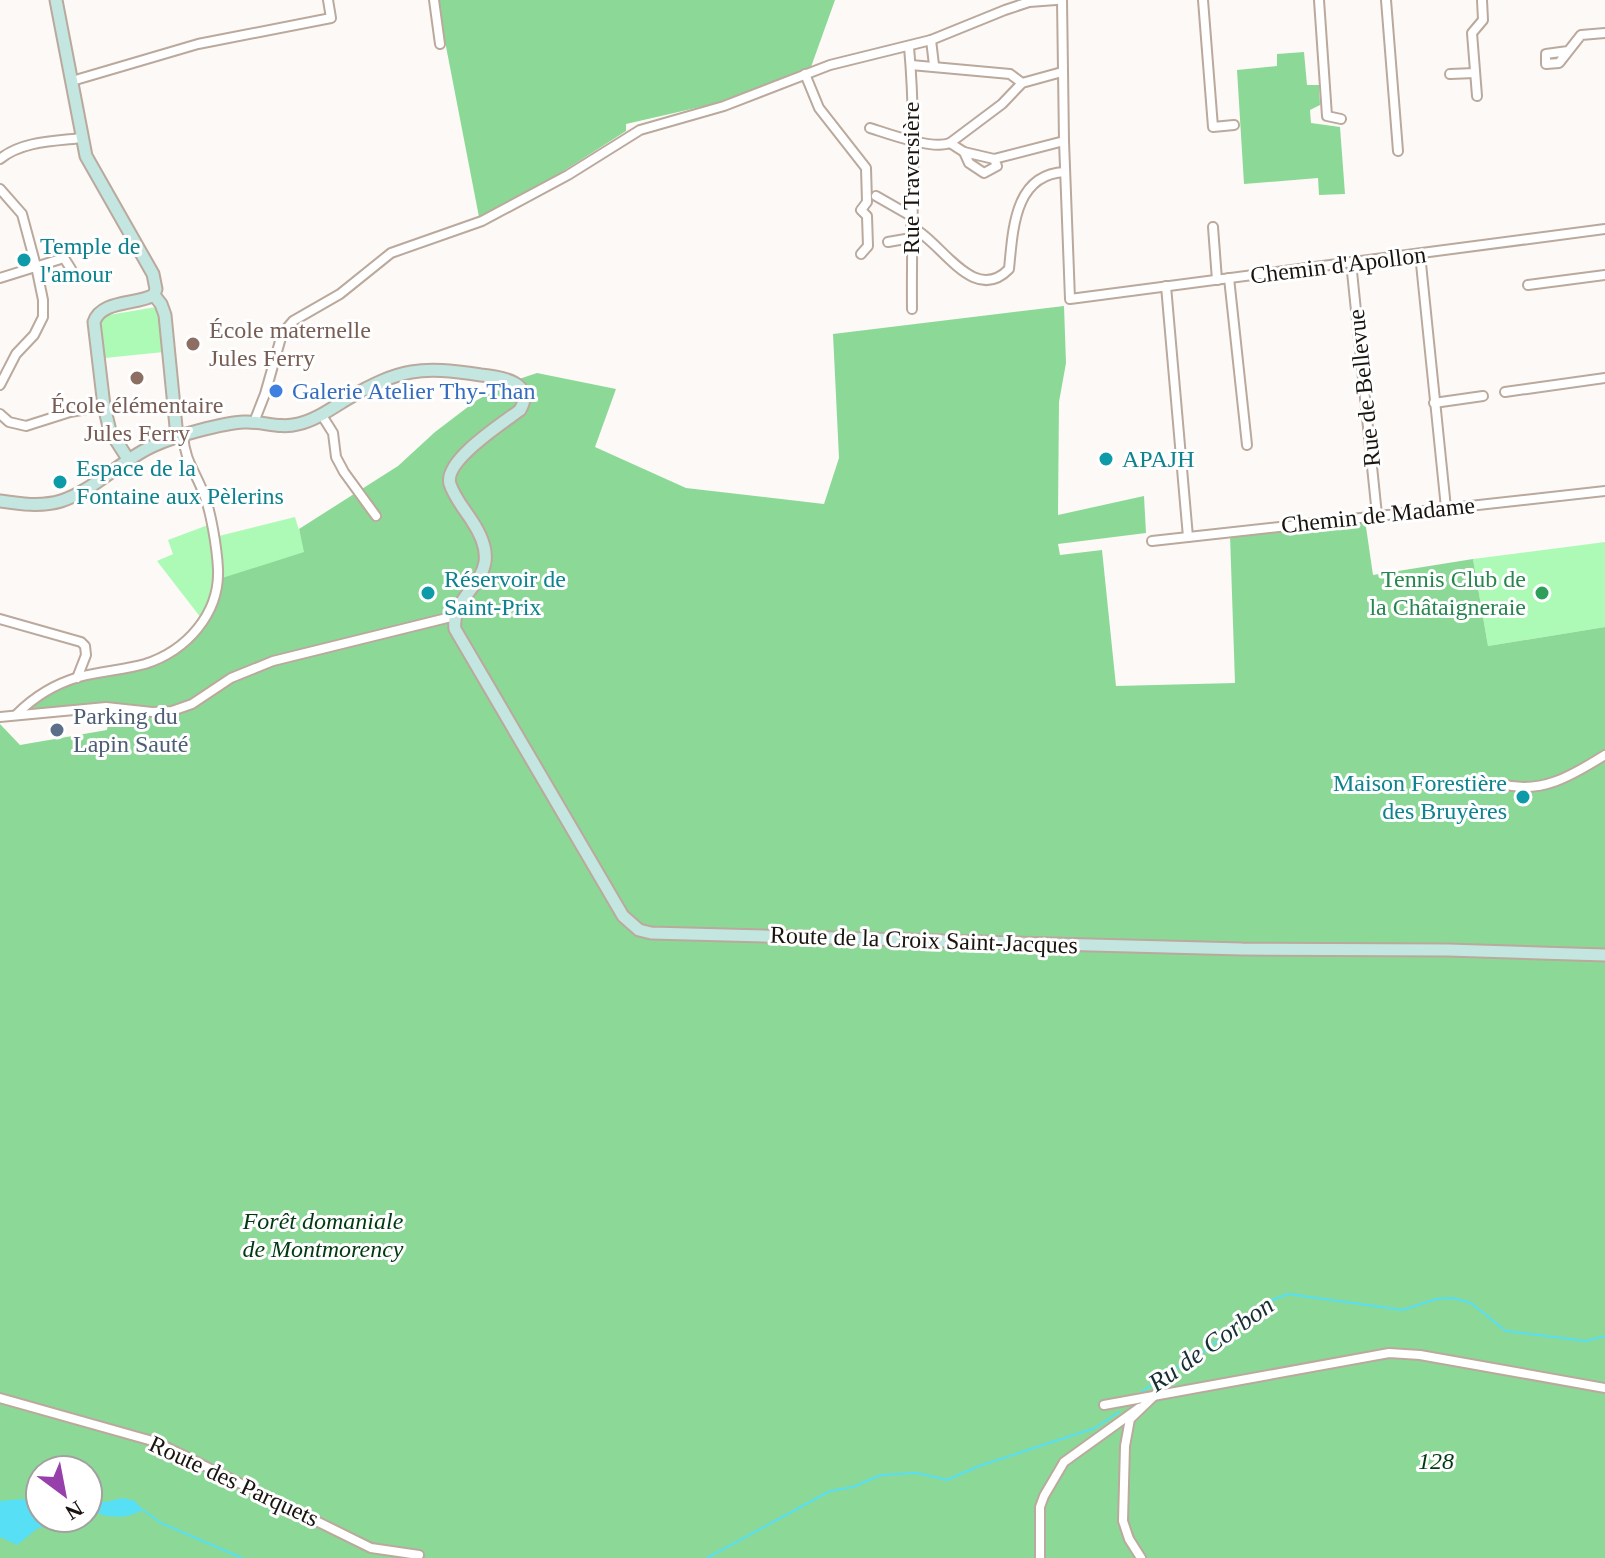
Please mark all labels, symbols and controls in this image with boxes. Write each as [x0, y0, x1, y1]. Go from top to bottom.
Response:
street label: Rue Traversière [898, 102, 924, 254]
place label: Temple de l'amour [40, 233, 140, 287]
street label: Chemin d'Apollon [1249, 241, 1427, 289]
marker: Temple de l'amour [15, 251, 33, 269]
street label: Rue de Bellevue [1343, 308, 1385, 468]
place label: École maternelle Jules Ferry [209, 317, 371, 371]
marker: École maternelle Jules Ferry [184, 335, 202, 353]
marker: École élémentaire Jules Ferry [128, 369, 146, 387]
place label: Galerie Atelier Thy-Than [292, 378, 535, 404]
marker: Galerie Atelier Thy-Than [267, 382, 285, 400]
place label: École élémentaire Jules Ferry [51, 392, 223, 446]
place label: APAJH [1122, 446, 1194, 472]
marker: APAJH [1097, 450, 1115, 468]
place label: Espace de la Fontaine aux Pèlerins [76, 455, 284, 509]
marker: Espace de la Fontaine aux Pèlerins [51, 473, 69, 491]
street label: Chemin de Madame [1280, 492, 1476, 538]
place label: Réservoir de Saint-Prix [444, 566, 566, 620]
place label: Tennis Club de la Châtaigneraie [1369, 566, 1526, 620]
marker: Réservoir de Saint-Prix [419, 584, 437, 602]
marker: Tennis Club de la Châtaigneraie [1533, 584, 1551, 602]
place label: Parking du Lapin Sauté [73, 703, 188, 757]
marker: Parking du Lapin Sauté [48, 721, 66, 739]
place label: Maison Forestière des Bruyères [1333, 770, 1507, 824]
marker: Maison Forestière des Bruyères [1514, 788, 1532, 806]
street label: Route de la Croix Saint-Jacques [770, 922, 1078, 958]
park label: Forêt domaniale de Montmorency [242, 1208, 404, 1262]
water label: Ru de Corbon [1142, 1290, 1279, 1398]
street label: Route des Parquets [145, 1430, 323, 1532]
park label: 128 [1418, 1448, 1454, 1474]
north arrow [24, 1454, 104, 1534]
text: N [61, 1496, 88, 1525]

